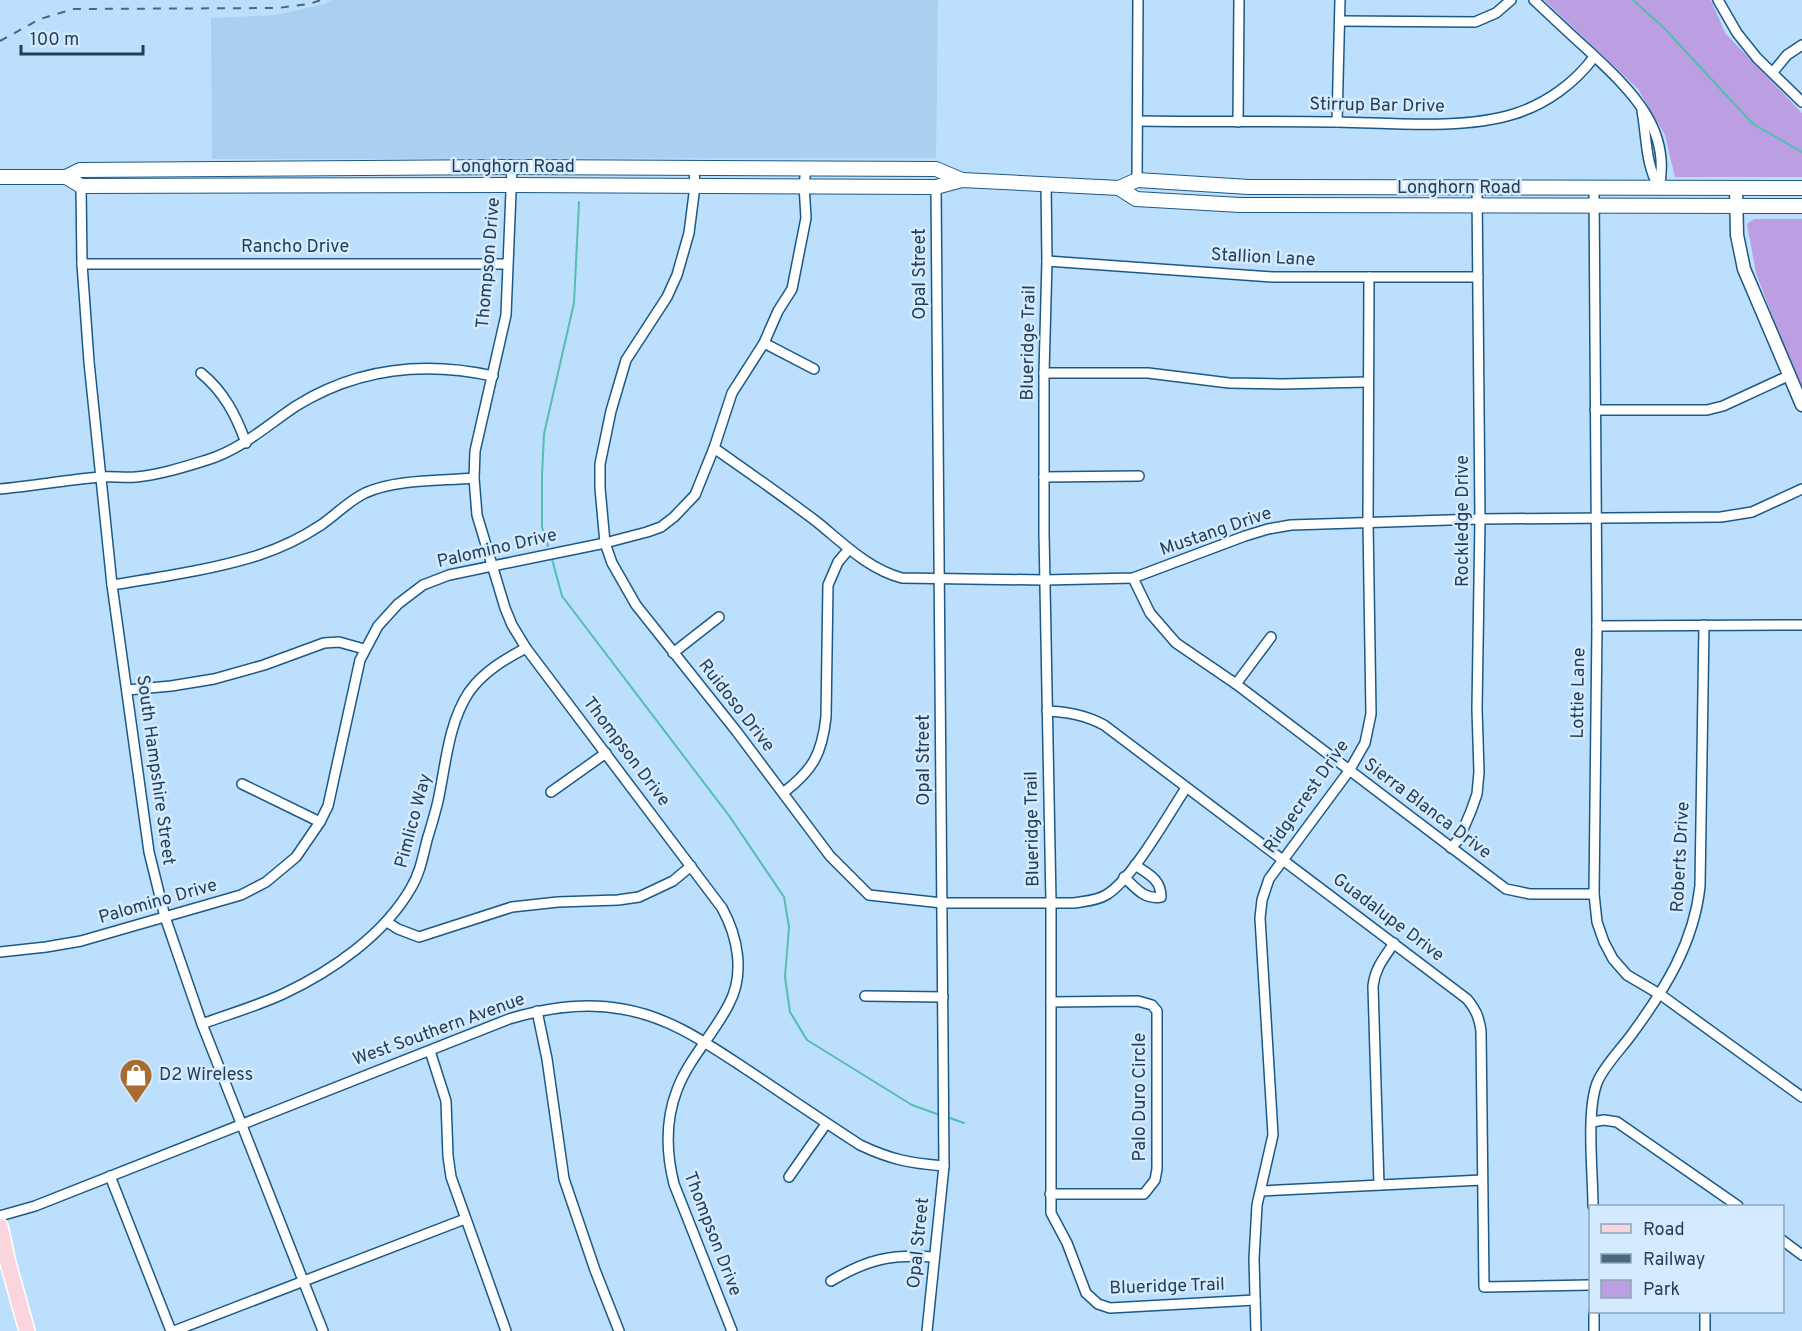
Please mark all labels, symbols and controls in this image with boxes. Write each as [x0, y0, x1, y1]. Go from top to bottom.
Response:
scale bar [21, 18, 142, 56]
text: 100 m [30, 29, 79, 52]
street label: Stirrup Bar Drive [1309, 93, 1445, 119]
street label: Longhorn Road [451, 156, 575, 179]
street label: Longhorn Road [1397, 177, 1521, 200]
street label: Thompson Drive [472, 196, 506, 330]
street label: Opal Street [909, 228, 932, 320]
street label: Rancho Drive [241, 236, 349, 259]
street label: Stallion Lane [1210, 244, 1316, 272]
street label: Blueridge Trail [1016, 285, 1042, 401]
street label: Rockledge Drive [1452, 455, 1475, 587]
street label: Mustang Drive [1157, 502, 1275, 562]
street label: Palomino Drive [435, 524, 559, 574]
street label: Lottie Lane [1567, 647, 1591, 739]
street label: Ruidoso Drive [693, 655, 779, 757]
street label: South Hampshire Street [130, 673, 180, 867]
street label: Thompson Drive [577, 693, 675, 811]
street label: Opal Street [913, 714, 936, 806]
street label: Ridgecrest Drive [1259, 736, 1355, 858]
street label: Sierra Blanca Drive [1358, 753, 1496, 865]
street label: Pimlico Way [390, 771, 438, 871]
street label: Blueridge Trail [1020, 771, 1046, 887]
street label: Roberts Drive [1667, 801, 1695, 913]
street label: Guadalupe Drive [1328, 869, 1448, 967]
street label: Palomino Drive [96, 874, 220, 930]
street label: West Southern Avenue [350, 988, 528, 1072]
street label: Palo Duro Circle [1129, 1033, 1152, 1161]
shop icon: D2 Wireless [118, 1057, 154, 1104]
place label: D2 Wireless [159, 1064, 253, 1087]
street label: Thompson Drive [678, 1168, 746, 1300]
street label: Opal Street [903, 1196, 935, 1290]
legend [1589, 1205, 1784, 1313]
text: Road [1643, 1219, 1685, 1242]
text: Railway [1643, 1249, 1705, 1272]
street label: Blueridge Trail [1109, 1273, 1225, 1301]
text: Park [1643, 1279, 1680, 1302]

